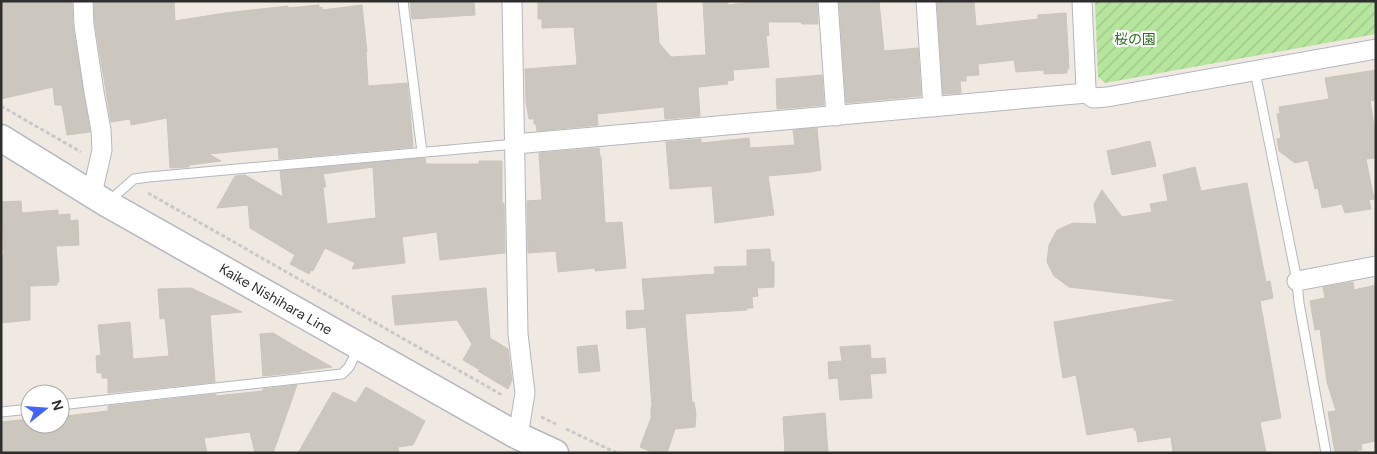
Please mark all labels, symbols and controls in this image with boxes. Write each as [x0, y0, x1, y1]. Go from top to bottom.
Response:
park label: 桜の園 [1114, 30, 1156, 48]
street label: Kaike Nishihara Line [216, 259, 336, 339]
north arrow [20, 384, 70, 434]
text: N [47, 398, 68, 413]

